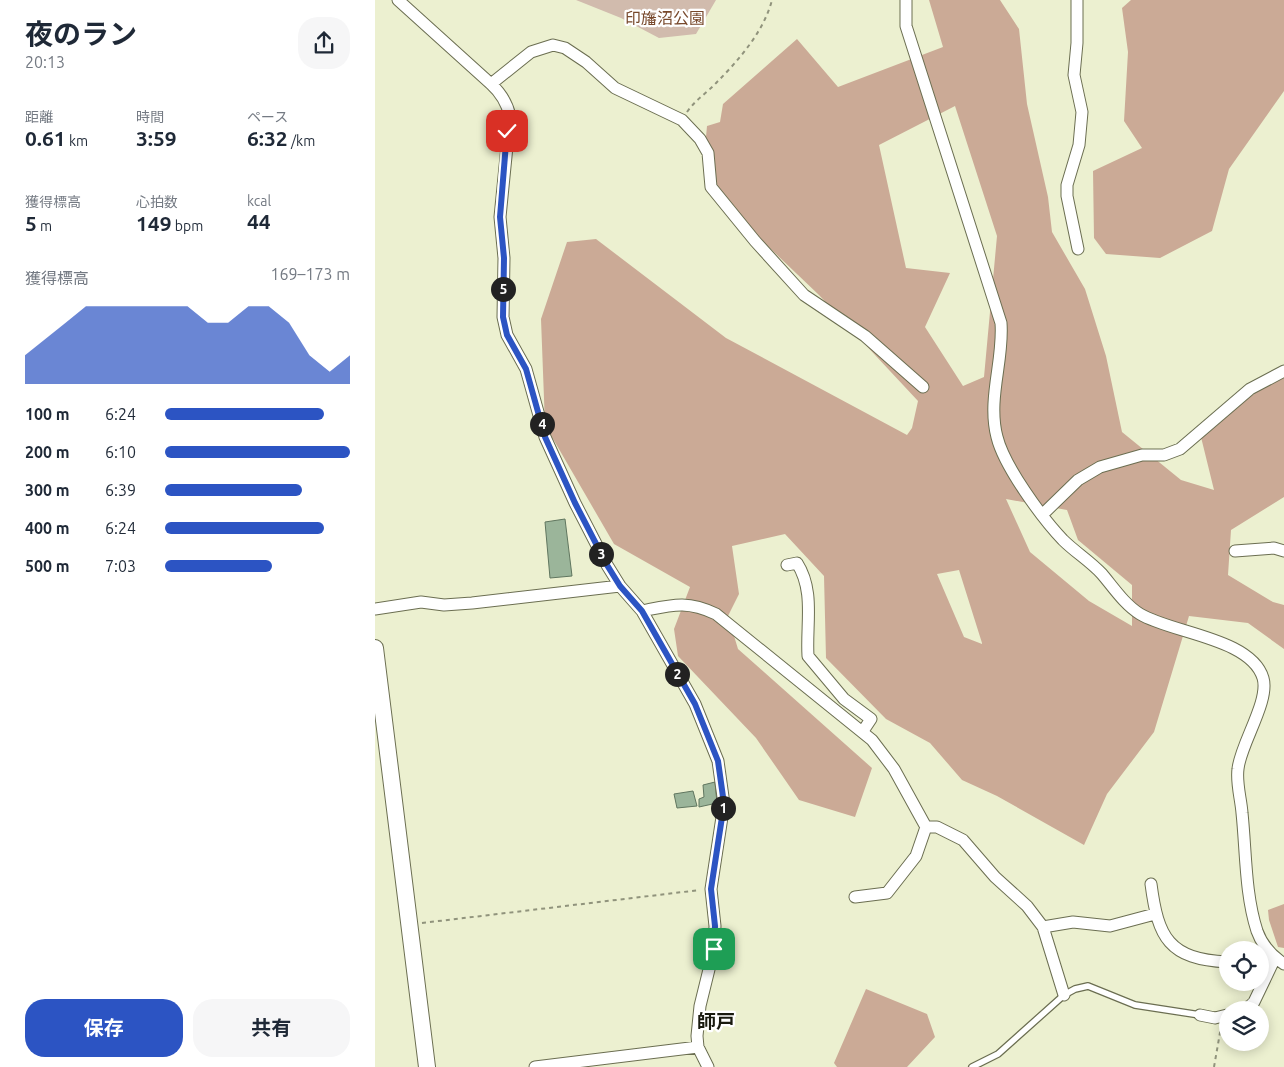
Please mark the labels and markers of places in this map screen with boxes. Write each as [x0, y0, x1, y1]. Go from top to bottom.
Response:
pin [486, 110, 528, 152]
pin: 5 [491, 276, 515, 302]
pin: 4 [529, 412, 555, 436]
pin: 3 [589, 542, 613, 566]
pin: 2 [665, 662, 689, 686]
pin: 1 [711, 796, 735, 820]
pin [693, 928, 735, 970]

